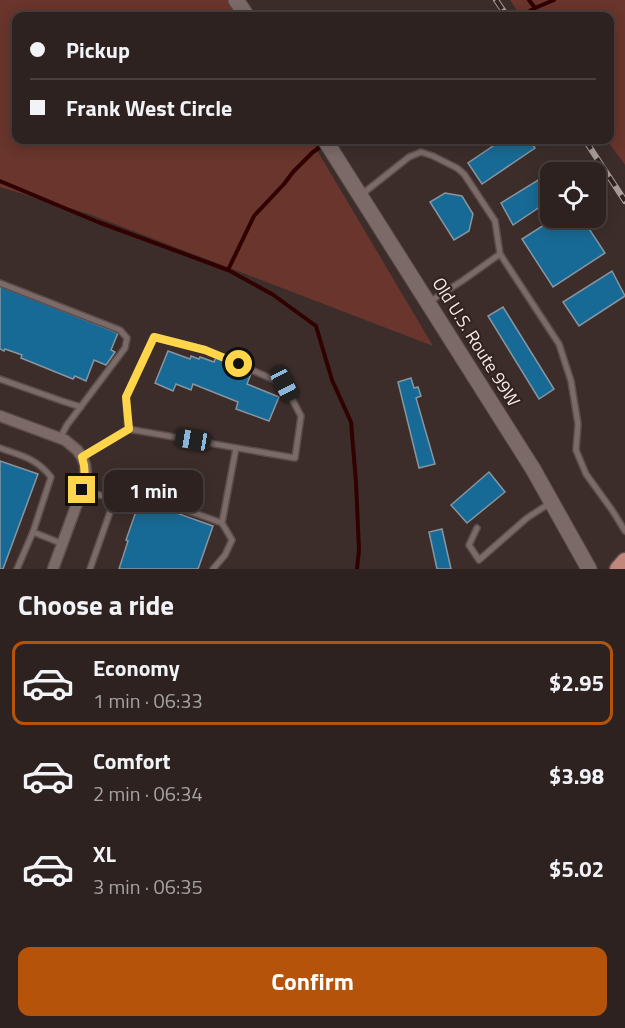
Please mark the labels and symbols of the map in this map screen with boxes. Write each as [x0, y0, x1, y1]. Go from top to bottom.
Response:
street label: Old U.S. Route 99W [426, 272, 527, 412]
route start [225, 350, 252, 377]
car [268, 364, 300, 404]
car [174, 428, 212, 452]
callout: 1 min [103, 469, 202, 511]
route end [68, 476, 95, 503]

